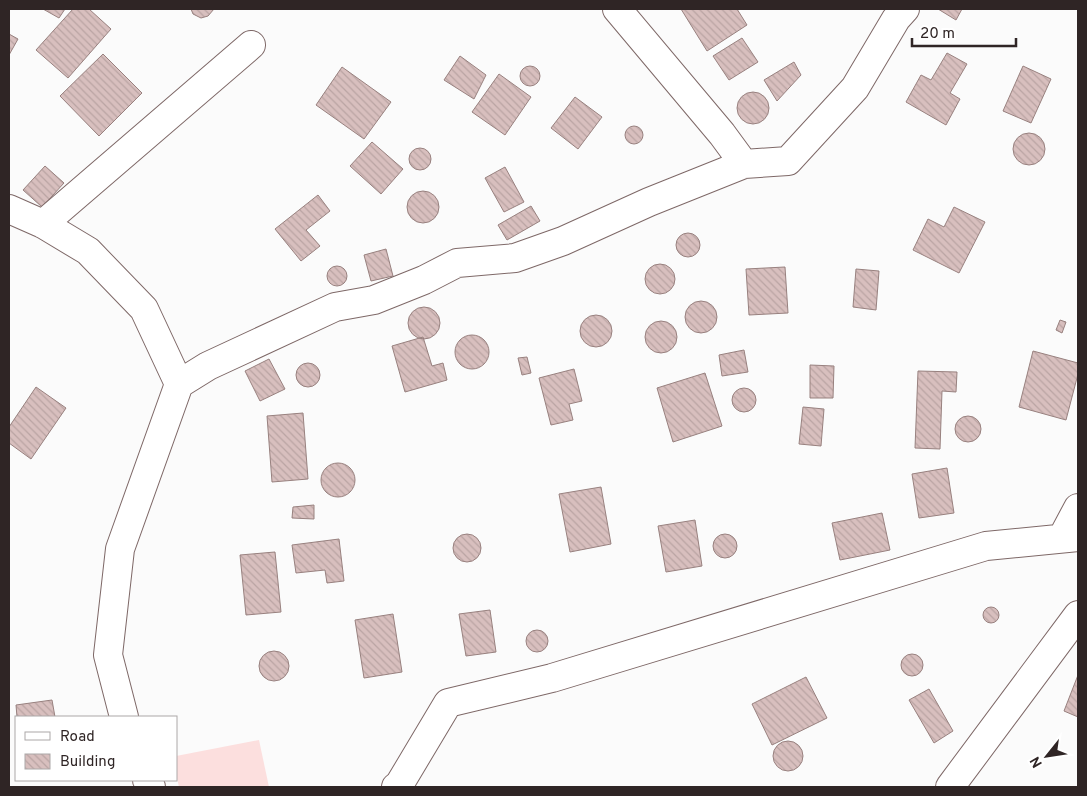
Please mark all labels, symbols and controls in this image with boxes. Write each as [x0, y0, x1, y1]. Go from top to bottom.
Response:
scale bar [912, 15, 1016, 47]
text: 20 m [920, 25, 955, 44]
legend [15, 716, 178, 781]
text: Road [60, 728, 95, 747]
north arrow [1022, 731, 1072, 781]
text: Building [60, 753, 115, 772]
text: N [1027, 753, 1047, 770]

